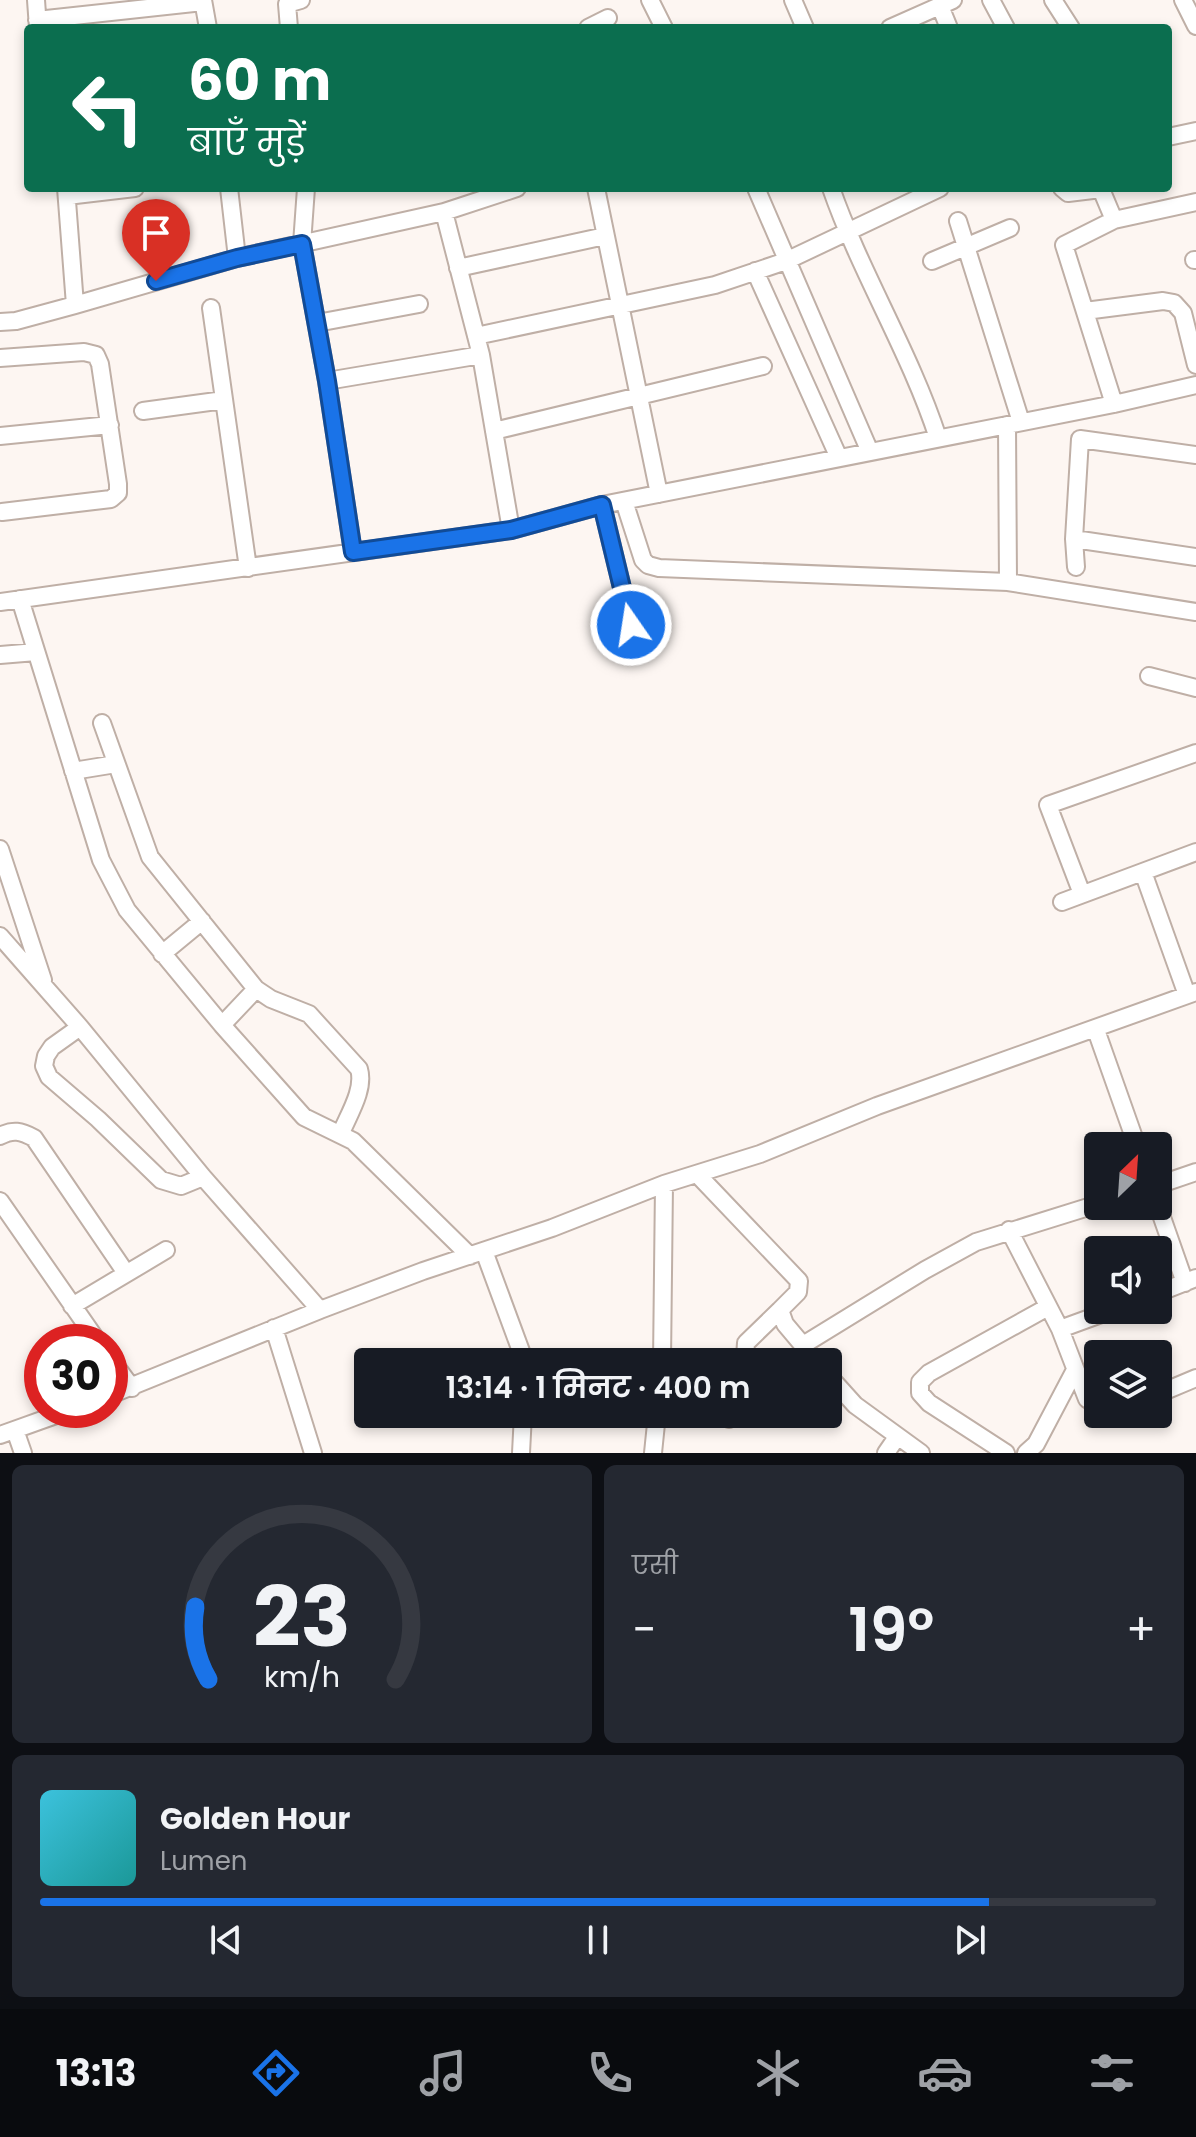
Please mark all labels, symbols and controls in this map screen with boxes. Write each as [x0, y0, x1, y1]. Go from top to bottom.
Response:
text: 60 m [188, 41, 331, 120]
icon: left [56, 56, 160, 160]
text: बाएँ मुड़ें [188, 117, 305, 168]
pin [122, 199, 190, 281]
icon: arrive [134, 211, 178, 255]
position arrow [589, 583, 673, 667]
north arrow [1084, 1132, 1172, 1220]
map controls [1084, 1132, 1172, 1428]
button: sound [1084, 1236, 1172, 1324]
speed limit sign: 30 [24, 1324, 128, 1428]
button: layers [1084, 1340, 1172, 1428]
text: 13:14 · 1 मिनट · 400 m [445, 1366, 751, 1409]
text: एसी [632, 1547, 678, 1583]
text: 23 [253, 1559, 351, 1675]
text: 19° [848, 1588, 934, 1672]
text: − [632, 1599, 656, 1660]
text: + [1126, 1599, 1156, 1660]
text: km/h [264, 1657, 340, 1697]
text: Golden Hour [160, 1797, 350, 1840]
text: Lumen [160, 1843, 247, 1879]
icon: previous [204, 1918, 248, 1962]
icon: pause [576, 1918, 620, 1962]
icon: next [948, 1918, 992, 1962]
icon: directions [248, 2045, 304, 2101]
icon: music [415, 2045, 471, 2101]
icon: phone [582, 2045, 638, 2101]
icon: climate [750, 2045, 806, 2101]
icon: car [917, 2045, 973, 2101]
icon: filters [1084, 2045, 1140, 2101]
text: 13:13 [56, 2048, 137, 2099]

